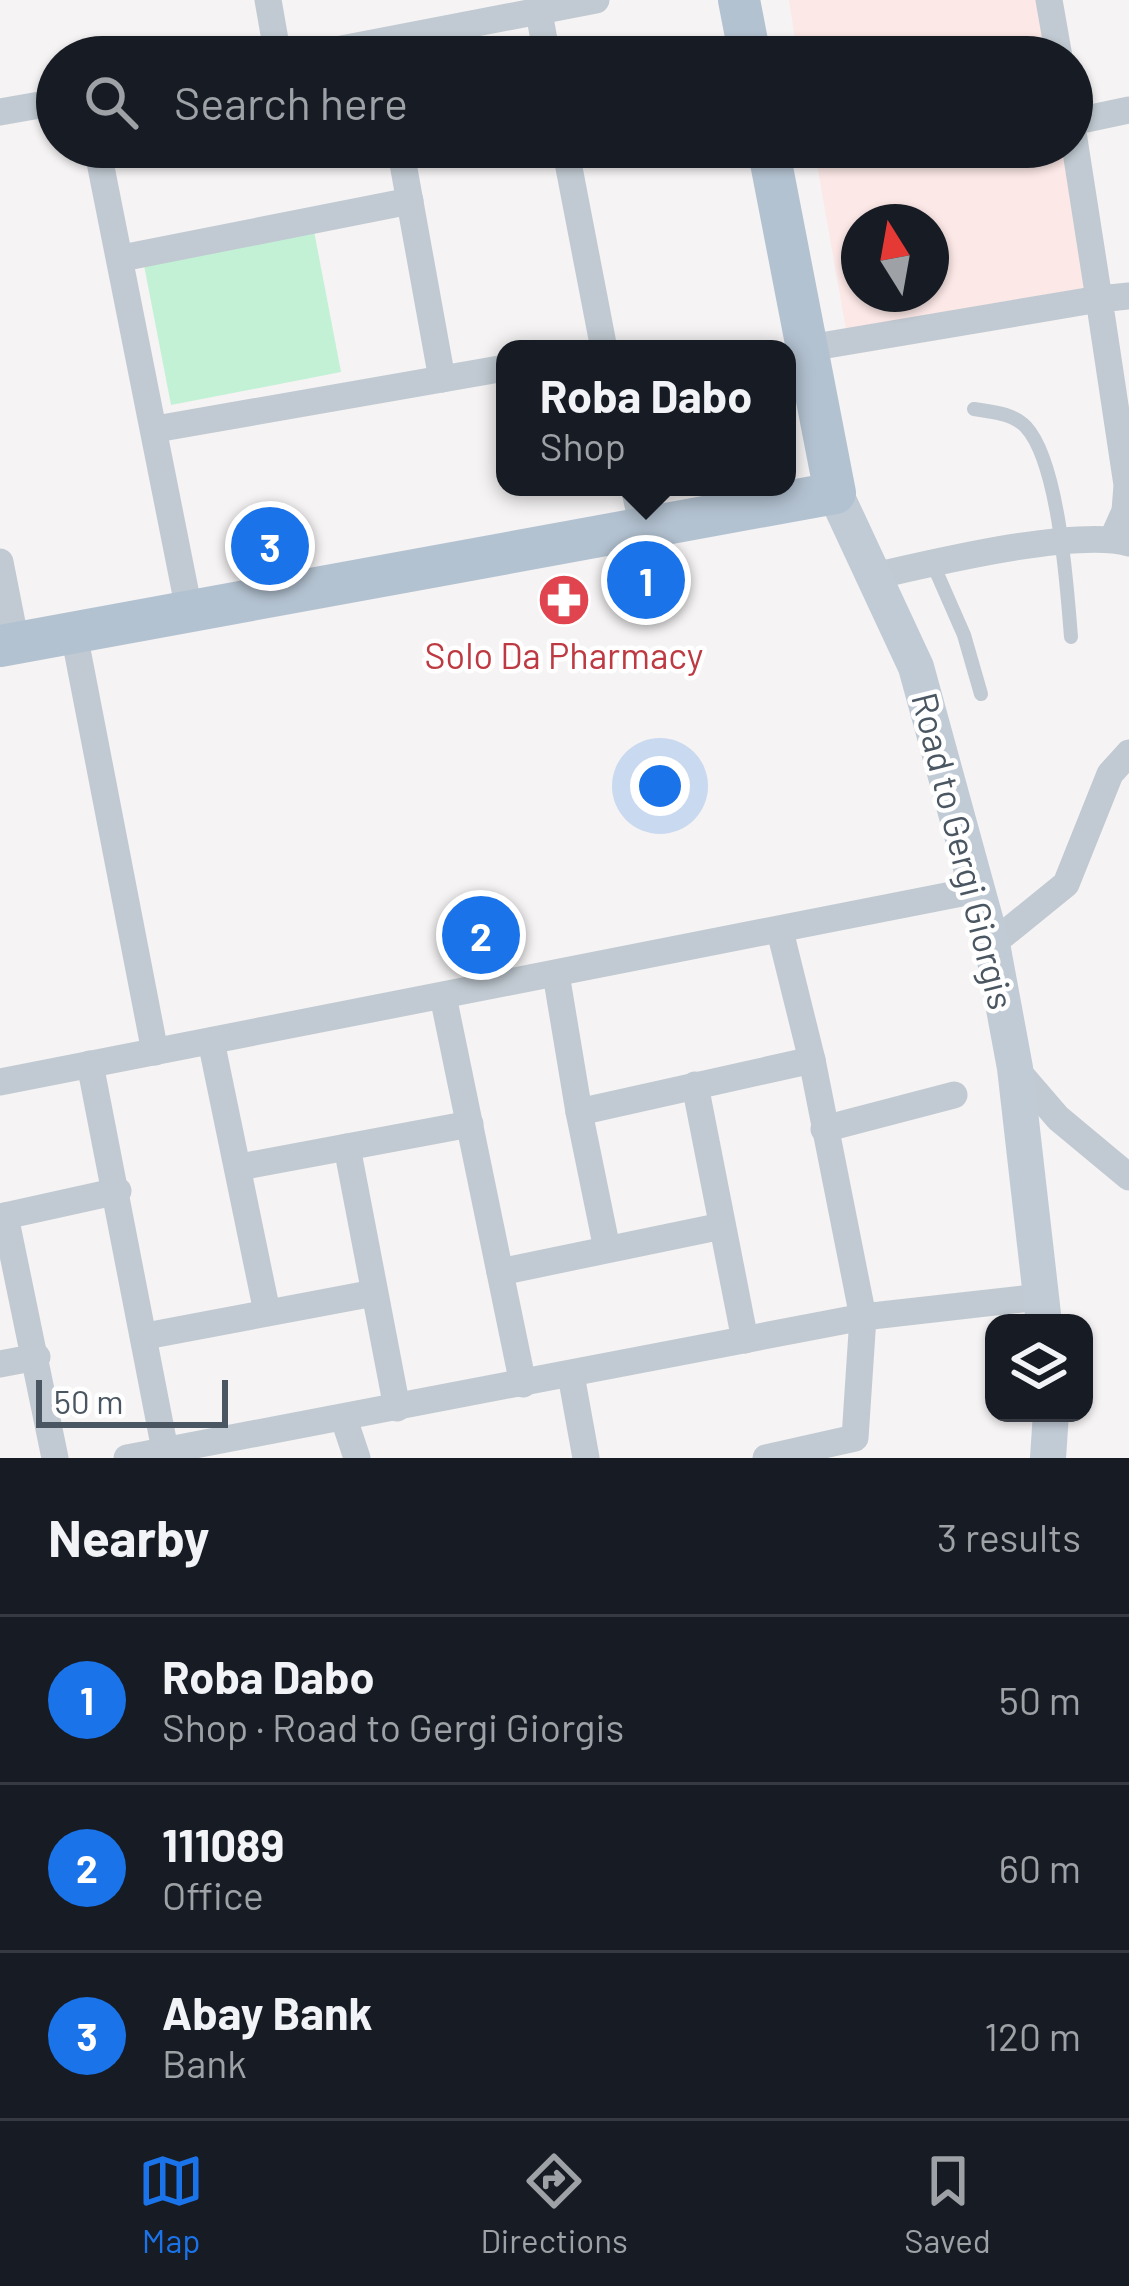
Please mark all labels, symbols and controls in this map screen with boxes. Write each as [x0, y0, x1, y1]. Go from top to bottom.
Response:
search box [36, 36, 1093, 168]
icon: search [78, 69, 144, 135]
text: Search here [174, 75, 408, 129]
north arrow [841, 204, 949, 312]
popup [496, 340, 796, 496]
text: Roba Dabo [540, 368, 752, 422]
text: Shop [540, 422, 626, 469]
pin: 3 [231, 501, 309, 591]
pin: 1 [607, 535, 685, 625]
pharmacy icon: Solo Da Pharmacy [536, 572, 592, 628]
place label: Solo Da Pharmacy [425, 633, 703, 676]
street label: Road to Gergi Giorgis [904, 688, 1025, 1014]
your location [630, 756, 690, 816]
pin: 2 [442, 890, 520, 980]
map controls [985, 1314, 1093, 1422]
button: layers [985, 1314, 1093, 1422]
scale bar [36, 1374, 228, 1427]
text: 50 m [54, 1381, 124, 1421]
text: Nearby [48, 1506, 209, 1567]
text: 3 results [937, 1513, 1081, 1560]
text: Roba Dabo [162, 1649, 374, 1703]
text: 1 [80, 1676, 94, 1723]
text: 50 m [999, 1676, 1081, 1723]
text: Shop · Road to Gergi Giorgis [162, 1703, 624, 1750]
text: 111089 [162, 1817, 284, 1871]
text: 2 [76, 1844, 98, 1891]
text: 60 m [999, 1844, 1081, 1891]
text: Office [162, 1871, 264, 1918]
text: Abay Bank [162, 1985, 373, 2039]
text: 3 [76, 2012, 98, 2059]
text: 120 m [984, 2012, 1081, 2059]
text: Bank [162, 2039, 247, 2086]
tab: Map [138, 2148, 204, 2260]
tab: Directions [480, 2148, 628, 2260]
tab: Saved [904, 2148, 991, 2260]

